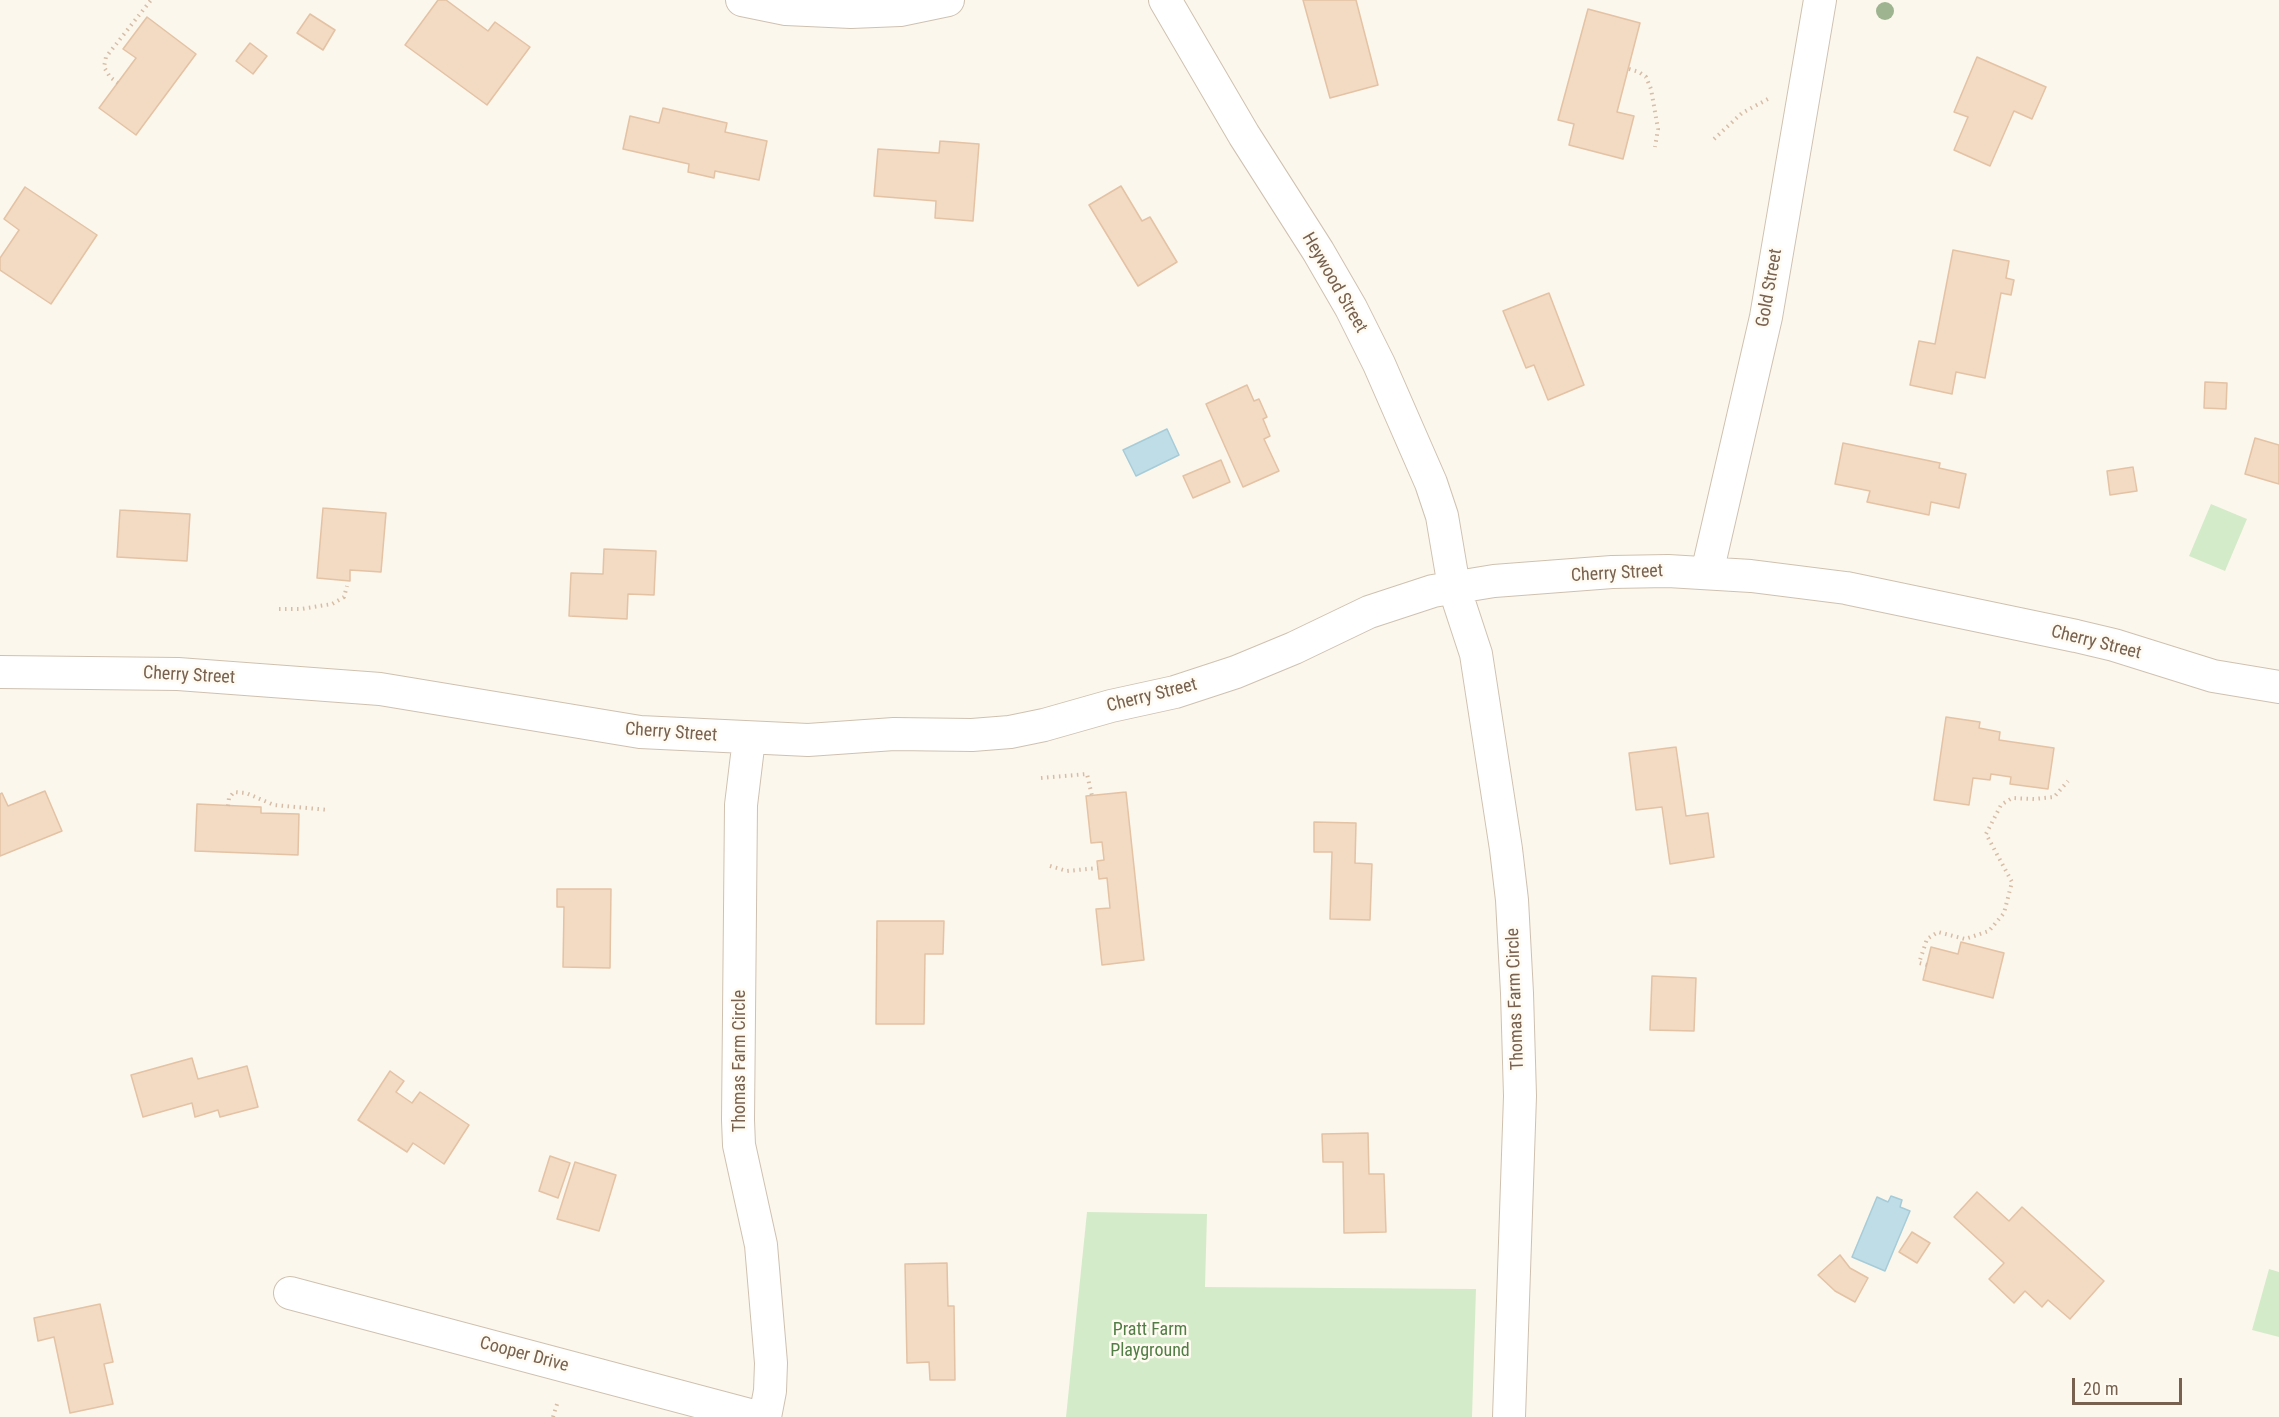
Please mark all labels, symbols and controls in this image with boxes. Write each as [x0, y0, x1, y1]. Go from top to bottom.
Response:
street label: Heywood Street [1297, 229, 1371, 337]
street label: Gold Street [1753, 247, 1787, 329]
street label: Cherry Street [1570, 561, 1664, 587]
street label: Cherry Street [2049, 621, 2143, 665]
street label: Cherry Street [142, 663, 236, 689]
street label: Cherry Street [1105, 674, 1199, 718]
street label: Cherry Street [624, 719, 718, 747]
street label: Thomas Farm Circle [1503, 928, 1529, 1070]
street label: Thomas Farm Circle [729, 990, 751, 1132]
park label: Pratt Farm Playground [1110, 1319, 1190, 1362]
street label: Cooper Drive [477, 1333, 571, 1377]
scale bar [2075, 1366, 2184, 1404]
text: 20 m [2083, 1378, 2118, 1399]

